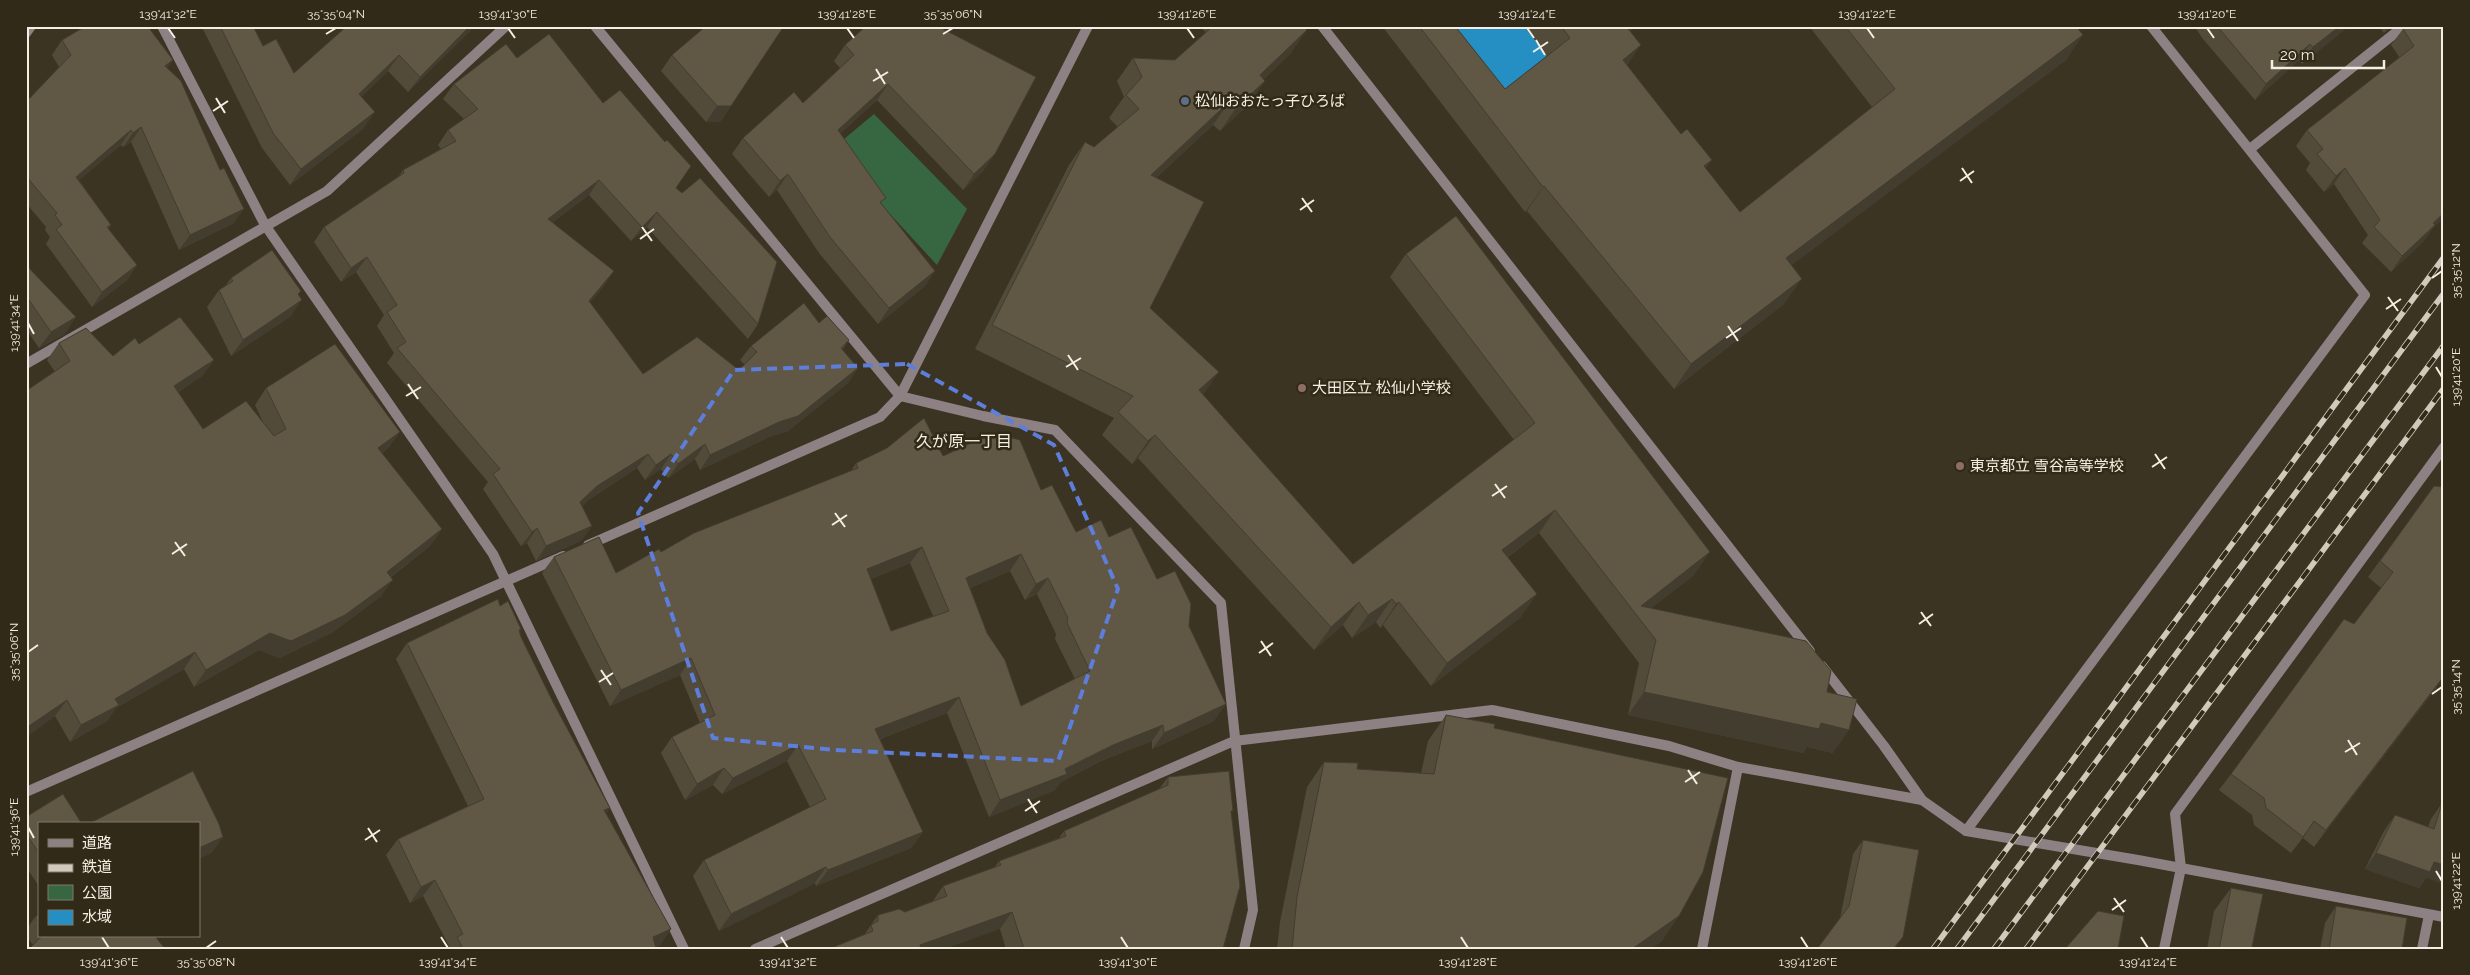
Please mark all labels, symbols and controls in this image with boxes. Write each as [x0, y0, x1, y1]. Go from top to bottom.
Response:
text: 139°41'32"E [139, 7, 197, 21]
text: 35°35'04"N [307, 7, 365, 21]
text: 139°41'30"E [479, 7, 537, 21]
text: 139°41'28"E [818, 7, 876, 21]
text: 35°35'06"N [924, 7, 982, 21]
text: 139°41'26"E [1158, 7, 1216, 21]
text: 139°41'24"E [1498, 7, 1556, 21]
text: 139°41'22"E [1838, 7, 1896, 21]
text: 139°41'20"E [2178, 7, 2236, 21]
scale bar [2272, 38, 2385, 70]
text: 20 m [2280, 46, 2315, 64]
place label: 松仙おおたっ子ひろば [1195, 92, 1345, 110]
marker: 松仙おおたっ子ひろば [1179, 95, 1191, 107]
text: 35°35'12"N [2449, 243, 2463, 299]
text: 139°41'34"E [7, 294, 21, 352]
text: 139°41'20"E [2449, 348, 2463, 406]
place label: 大田区立 松仙小学校 [1312, 379, 1451, 397]
marker: 大田区立 松仙小学校 [1296, 382, 1308, 394]
district label: 久が原一丁目 [916, 432, 1012, 451]
place label: 東京都立 雪谷高等学校 [1970, 457, 2124, 475]
marker: 東京都立 雪谷高等学校 [1954, 460, 1966, 472]
text: 35°35'06"N [7, 623, 21, 681]
text: 35°35'14"N [2449, 659, 2463, 715]
text: 139°41'36"E [7, 798, 21, 856]
legend [38, 822, 200, 938]
text: 道路 [82, 834, 112, 852]
text: 139°41'22"E [2449, 852, 2463, 910]
text: 鉄道 [82, 858, 112, 876]
text: 公園 [82, 884, 112, 902]
text: 水域 [82, 908, 112, 926]
text: 139°41'36"E [80, 955, 138, 969]
text: 35°35'08"N [177, 955, 235, 969]
text: 139°41'34"E [419, 955, 477, 969]
text: 139°41'32"E [759, 955, 817, 969]
text: 139°41'30"E [1099, 955, 1157, 969]
text: 139°41'28"E [1439, 955, 1497, 969]
text: 139°41'26"E [1779, 955, 1837, 969]
text: 139°41'24"E [2119, 955, 2177, 969]

